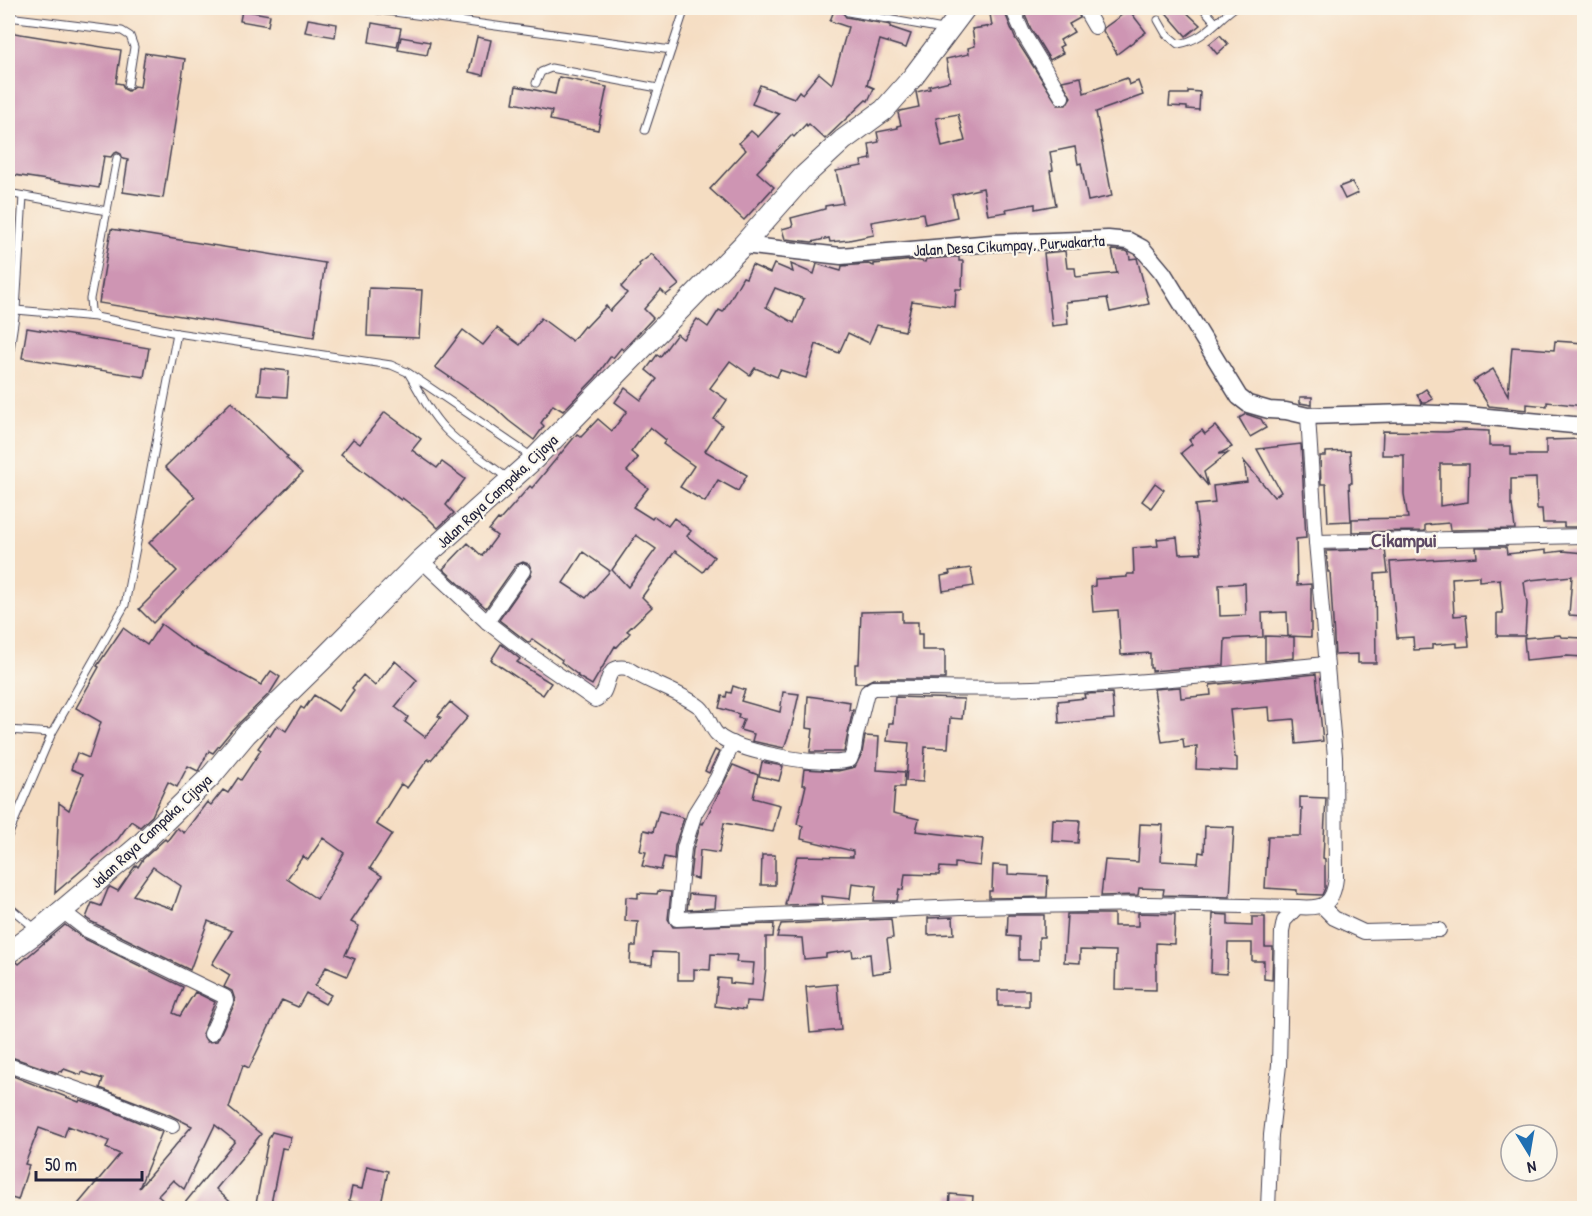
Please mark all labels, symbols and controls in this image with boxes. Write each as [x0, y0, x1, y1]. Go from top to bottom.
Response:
street label: Jalan Desa Cikumpay, Purwakarta [913, 229, 1105, 261]
street label: Jalan Raya Campaka, Cijaya [432, 429, 562, 553]
district label: Cikampui [1371, 526, 1437, 554]
street label: Jalan Raya Campaka, Cijaya [86, 769, 216, 893]
north arrow [1499, 1123, 1559, 1183]
scale bar [36, 1144, 142, 1182]
text: 50 m [45, 1152, 77, 1177]
text: N [1525, 1156, 1538, 1179]

